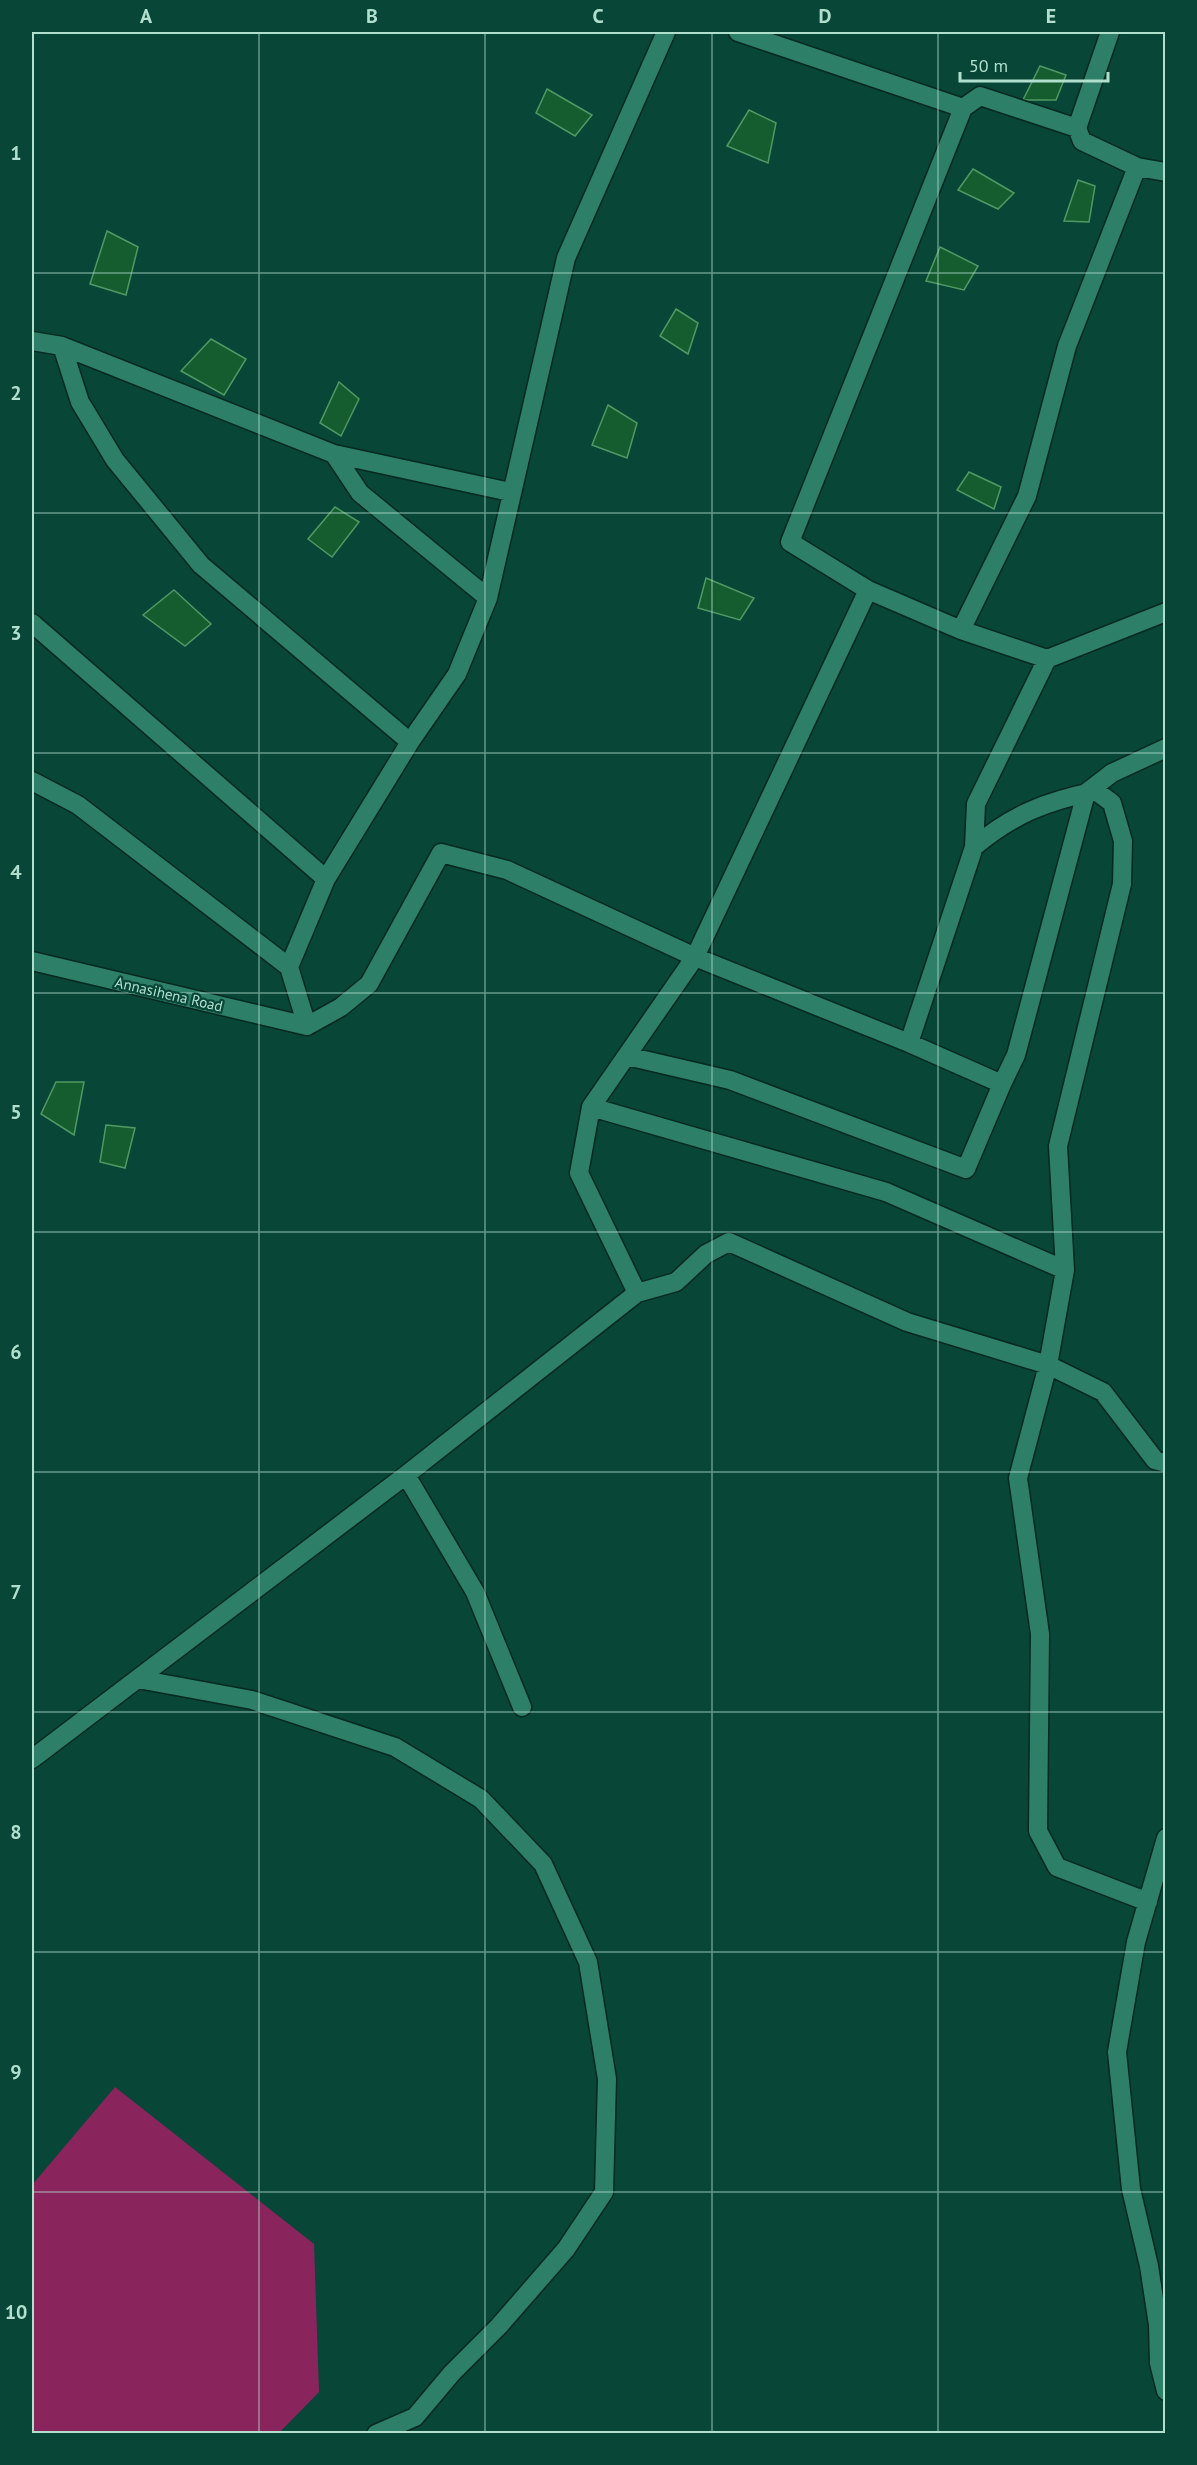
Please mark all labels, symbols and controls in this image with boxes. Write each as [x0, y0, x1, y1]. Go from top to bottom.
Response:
text: A [140, 3, 153, 29]
text: B [366, 3, 378, 29]
text: C [592, 3, 604, 29]
text: D [819, 3, 832, 29]
text: E [1046, 3, 1056, 29]
scale bar [960, 45, 1108, 83]
text: 50 m [969, 54, 1008, 77]
text: 1 [10, 140, 22, 166]
text: 2 [10, 380, 22, 406]
text: 3 [10, 620, 22, 646]
text: 4 [10, 859, 22, 885]
street label: Annasihena Road [113, 972, 225, 1016]
text: 5 [10, 1099, 22, 1125]
text: 6 [10, 1339, 22, 1365]
text: 7 [10, 1579, 22, 1605]
text: 8 [10, 1819, 22, 1845]
text: 9 [10, 2059, 22, 2085]
text: 10 [5, 2299, 27, 2325]

